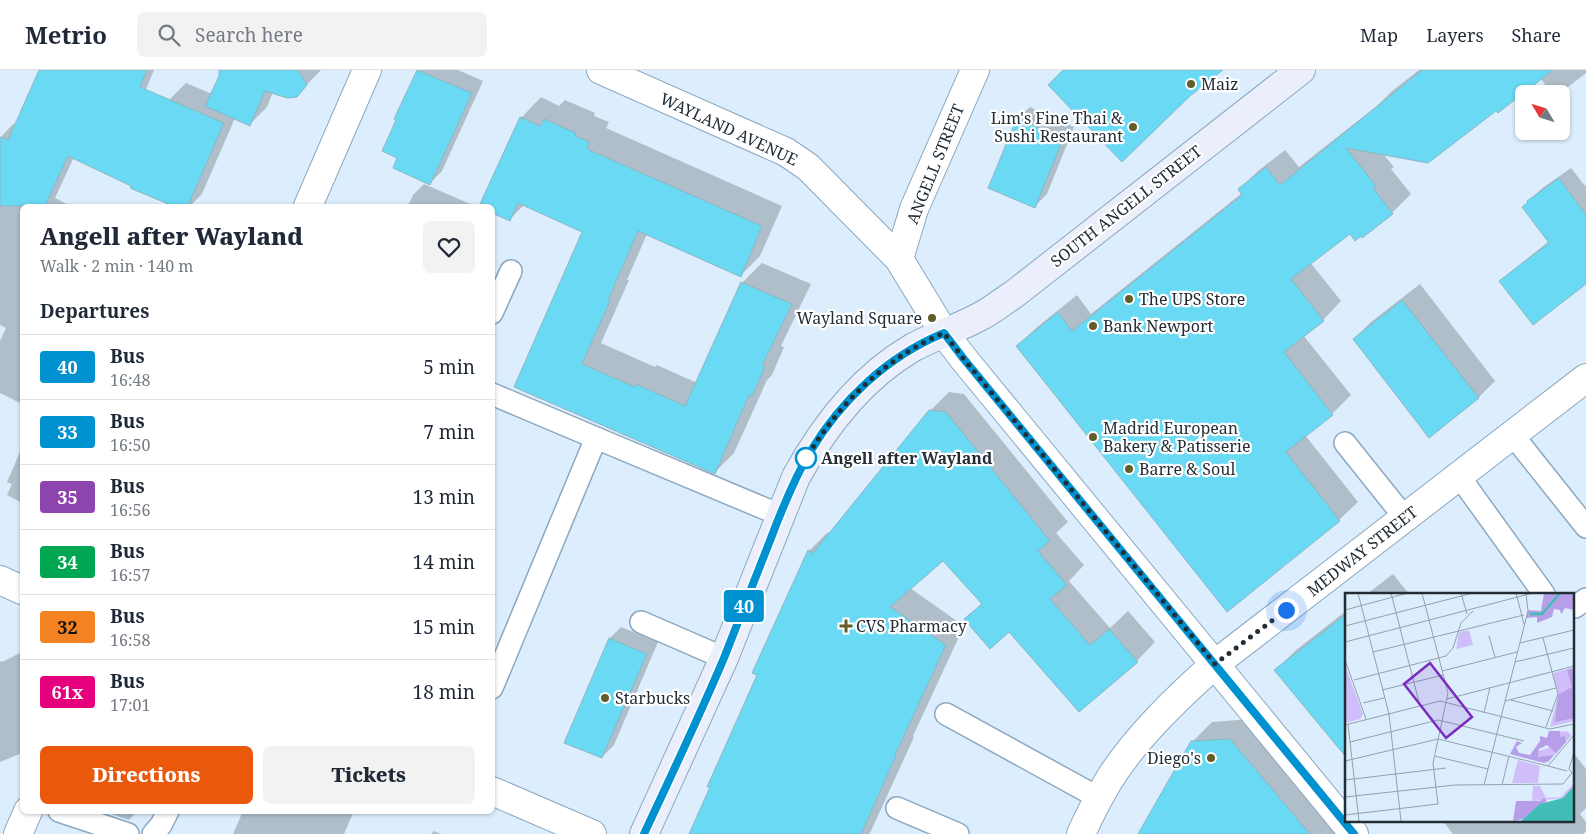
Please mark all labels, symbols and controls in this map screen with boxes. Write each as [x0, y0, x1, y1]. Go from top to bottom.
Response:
search box [137, 12, 487, 57]
text: Metrio [25, 18, 107, 51]
icon: search [155, 21, 183, 49]
text: Search here [195, 22, 303, 48]
text: Map [1360, 23, 1398, 47]
text: Layers [1426, 23, 1484, 47]
text: Share [1512, 23, 1561, 47]
place label: Maiz [1201, 73, 1238, 95]
marker: Maiz [1185, 78, 1197, 90]
north arrow [1515, 85, 1570, 140]
map controls [1515, 85, 1570, 140]
street label: WAYLAND AVENUE [657, 87, 801, 171]
street label: ANGELL STREET [901, 101, 969, 227]
place label: Lim's Fine Thai & Sushi Restaurant [991, 107, 1123, 147]
marker: Lim's Fine Thai & Sushi Restaurant [1127, 121, 1139, 133]
street label: SOUTH ANGELL STREET [1046, 140, 1206, 272]
text: Angell after Wayland [40, 219, 303, 252]
button: heart [423, 221, 475, 273]
text: Walk · 2 min · 140 m [40, 255, 193, 277]
place label: The UPS Store [1139, 288, 1245, 310]
marker: The UPS Store [1123, 293, 1135, 305]
text: Departures [40, 298, 149, 324]
place label: Wayland Square [797, 307, 922, 329]
marker: Wayland Square [926, 312, 938, 324]
place label: Bank Newport [1103, 315, 1213, 337]
marker: Bank Newport [1087, 320, 1099, 332]
text: Bus [110, 343, 145, 369]
text: 5 min [423, 354, 475, 380]
text: 40 [57, 355, 78, 379]
text: 16:48 [110, 369, 150, 391]
text: Bus [110, 408, 145, 434]
place label: Madrid European Bakery & Patisserie [1103, 417, 1250, 457]
text: 7 min [423, 419, 475, 445]
text: 33 [57, 420, 78, 444]
marker: Madrid European Bakery & Patisserie [1087, 431, 1099, 443]
text: 16:50 [110, 434, 150, 456]
marker: Angell after Wayland [795, 447, 817, 469]
place label: Angell after Wayland [821, 447, 993, 469]
place label: Barre & Soul [1139, 458, 1235, 480]
marker: Barre & Soul [1123, 463, 1135, 475]
text: Bus [110, 473, 145, 499]
text: 13 min [413, 484, 475, 510]
text: 35 [57, 485, 78, 509]
text: 16:56 [110, 499, 150, 521]
street label: MEDWAY STREET [1302, 501, 1422, 601]
text: Bus [110, 538, 145, 564]
text: 14 min [413, 549, 475, 575]
text: 34 [57, 550, 78, 574]
text: 16:57 [110, 564, 150, 586]
line badge: 40 [722, 590, 766, 622]
inset map [1345, 593, 1574, 822]
text: 40 [734, 594, 754, 618]
your location [1274, 598, 1299, 623]
text: Bus [110, 603, 145, 629]
text: 15 min [413, 614, 475, 640]
text: 32 [57, 615, 78, 639]
place label: CVS Pharmacy [856, 615, 968, 637]
marker: CVS Pharmacy [840, 620, 852, 632]
text: 16:58 [110, 629, 150, 651]
text: Bus [110, 668, 145, 694]
text: 18 min [413, 679, 475, 705]
text: 61x [52, 680, 83, 704]
place label: Starbucks [615, 687, 690, 709]
marker: Starbucks [599, 692, 611, 704]
text: 17:01 [110, 694, 150, 716]
button: Directions [40, 746, 253, 804]
button: Tickets [263, 746, 475, 804]
place label: Diego's [1147, 747, 1201, 769]
marker: Diego's [1205, 752, 1217, 764]

